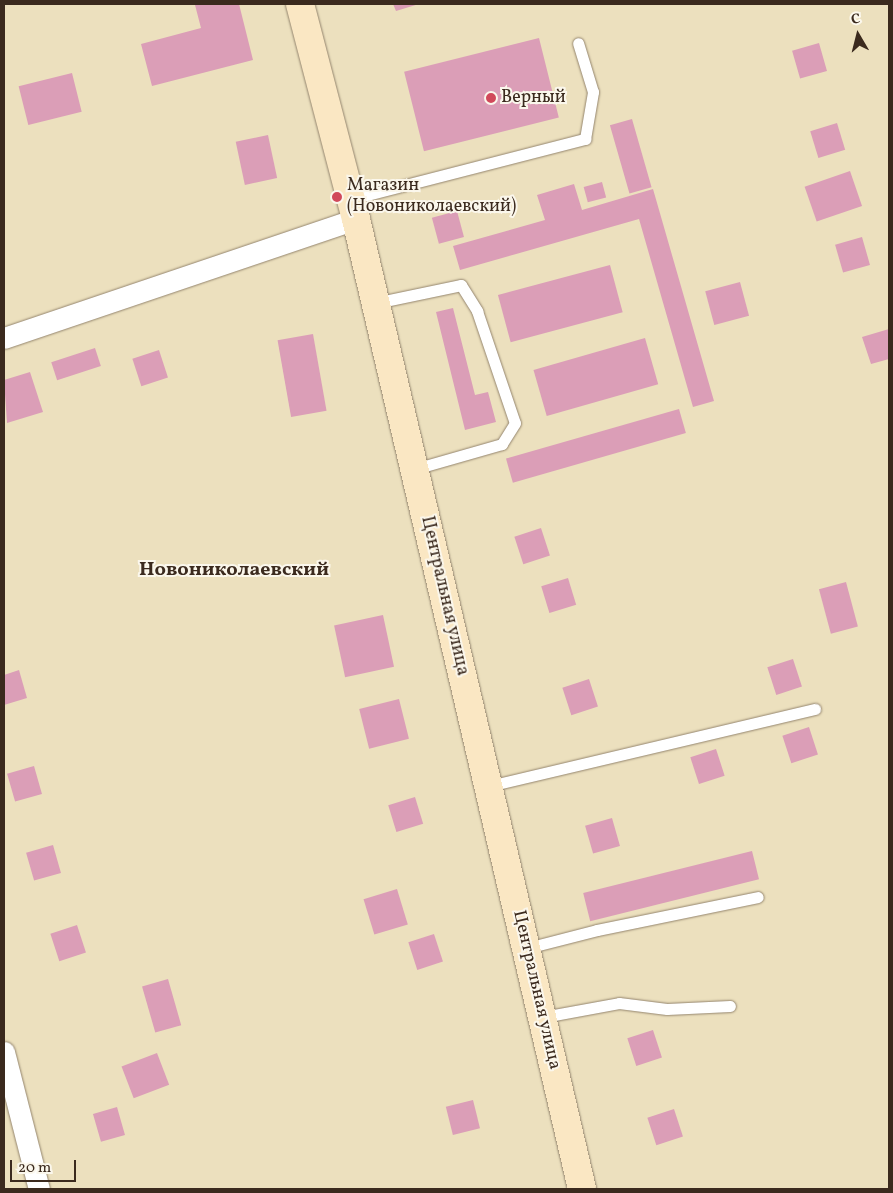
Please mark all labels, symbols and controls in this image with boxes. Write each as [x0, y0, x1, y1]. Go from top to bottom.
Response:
north arrow [833, 10, 883, 60]
text: С [850, 10, 862, 30]
place label: Верный [501, 87, 566, 109]
marker: Верный [485, 92, 497, 104]
place label: Магазин (Новониколаевский) [347, 176, 516, 218]
marker: Магазин (Новониколаевский) [331, 191, 343, 203]
street label: Центральная улица [415, 514, 473, 678]
district label: Новониколаевский [139, 558, 329, 582]
street label: Центральная улица [507, 908, 565, 1072]
scale bar [12, 1150, 79, 1182]
text: 20 m [18, 1158, 51, 1179]

